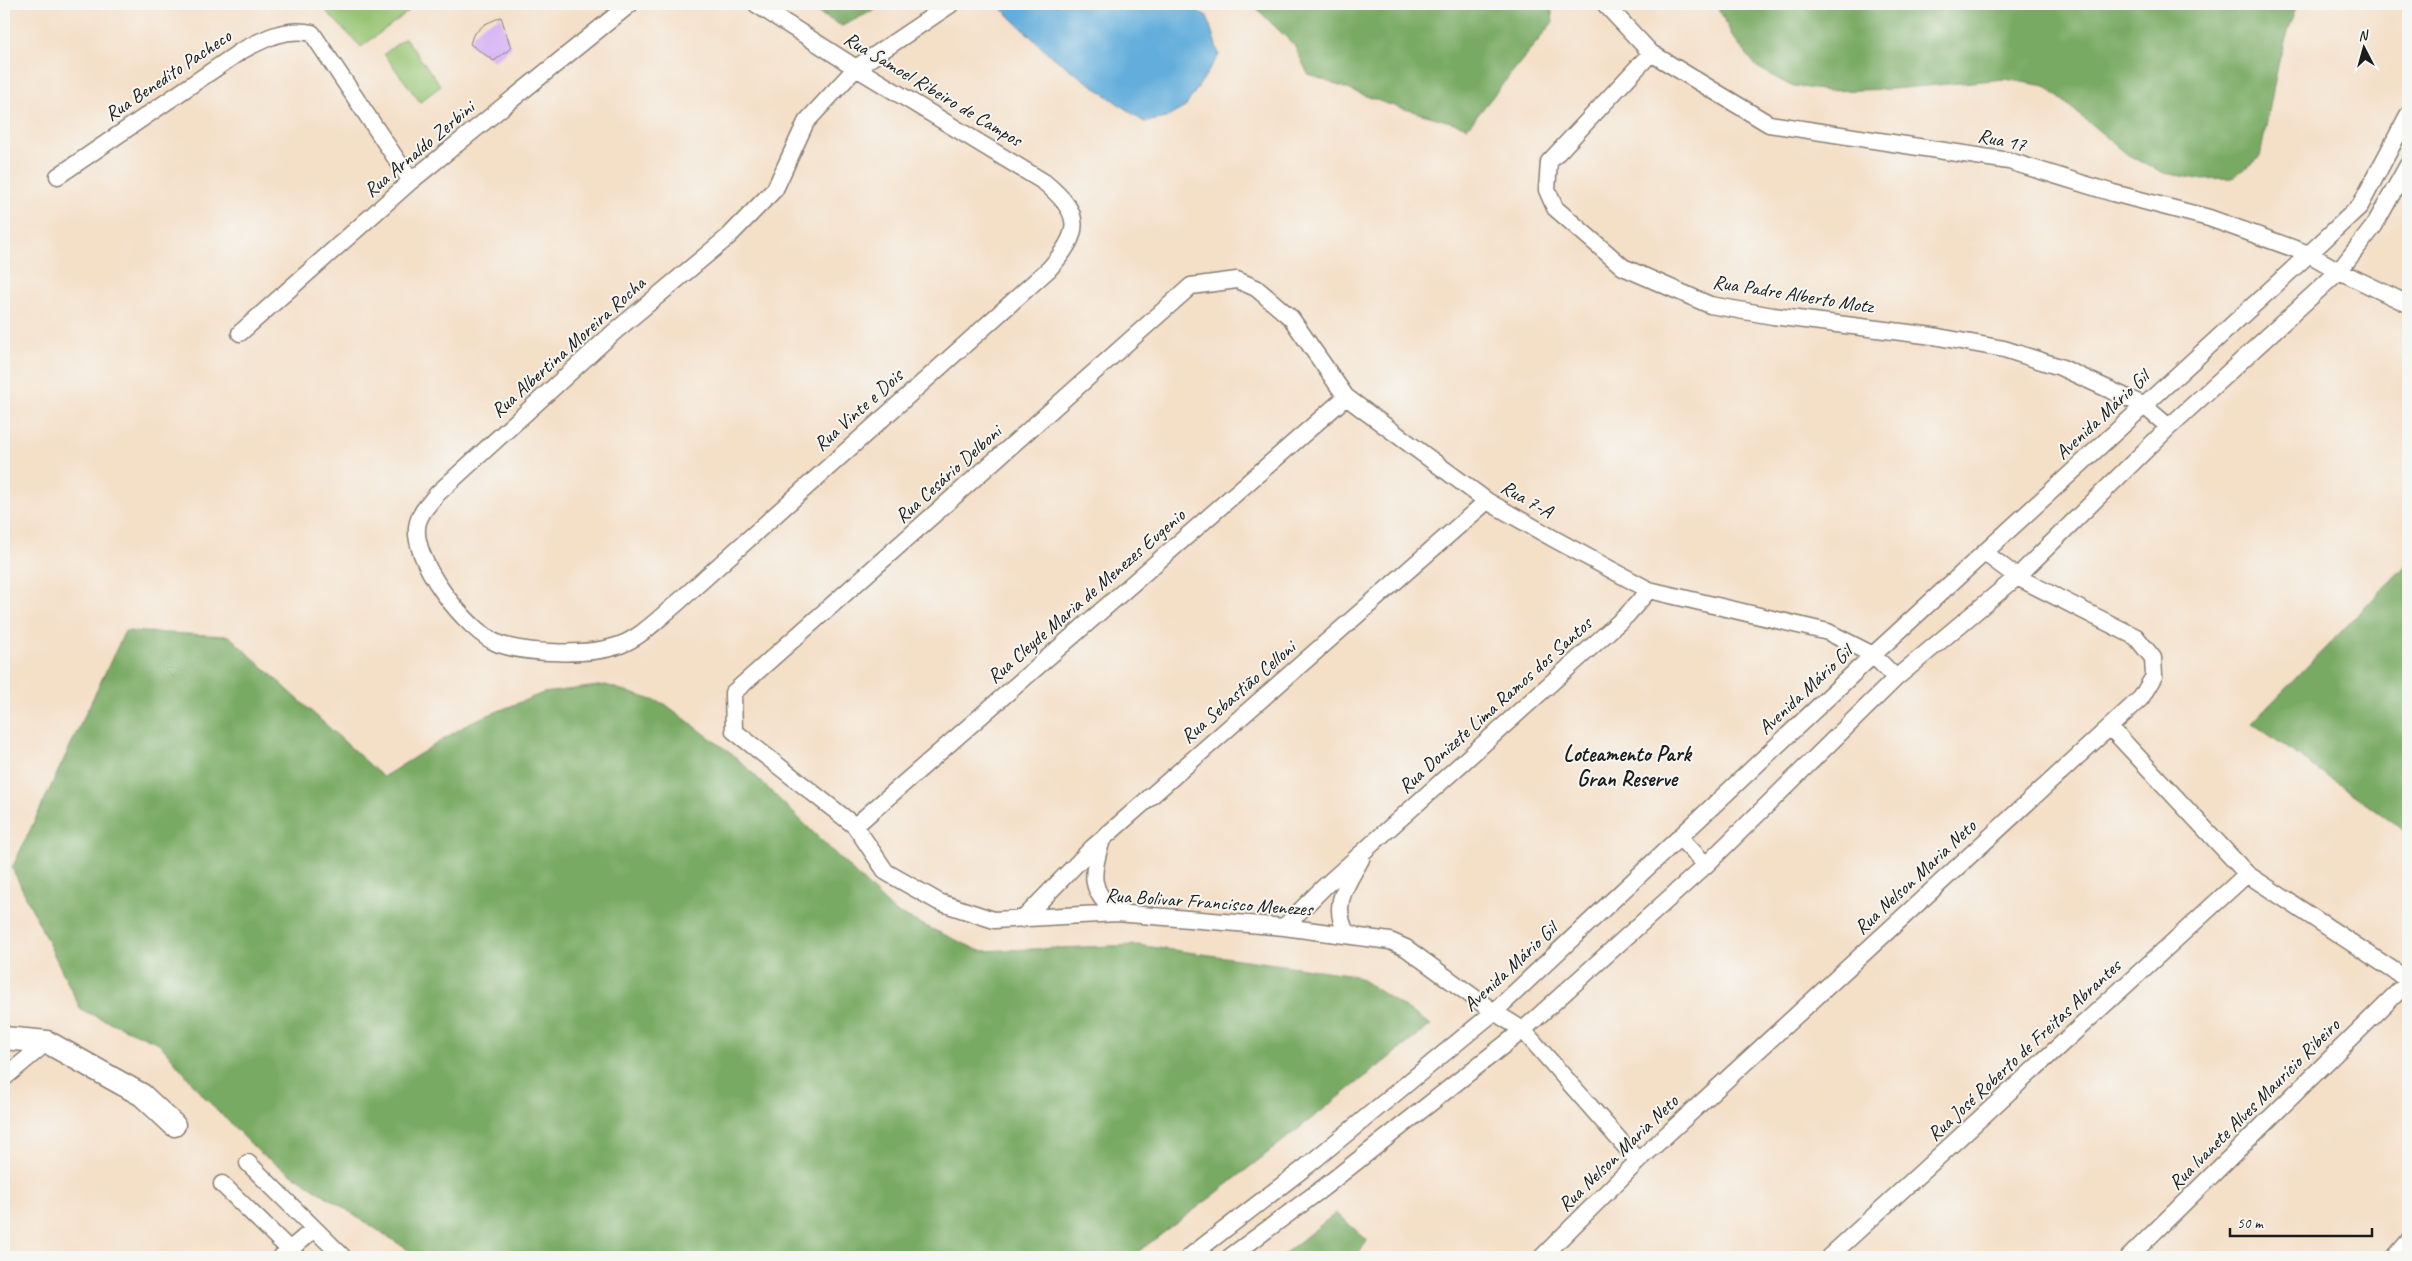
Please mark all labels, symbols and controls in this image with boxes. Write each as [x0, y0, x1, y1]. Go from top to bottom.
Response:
north arrow [2340, 22, 2390, 72]
street label: Rua Benedito Pacheco [100, 23, 237, 127]
street label: Rua Samoel Ribeiro de Campos [839, 26, 1029, 153]
text: N [2357, 26, 2370, 44]
street label: Rua Arnaldo Zerbini [358, 94, 481, 203]
street label: Rua 17 [1976, 123, 2029, 157]
street label: Rua Padre Alberto Motz [1711, 269, 1877, 319]
street label: Rua Albertina Moreira Rocha [486, 270, 652, 423]
street label: Rua Vinte e Dois [808, 362, 909, 457]
street label: Avenida Mário Gil [2050, 363, 2157, 465]
street label: Rua Cesário Delboni [889, 418, 1008, 528]
street label: Rua 7-A [1497, 474, 1558, 524]
street label: Rua Cleyde Maria de Menezes Eugenio [982, 503, 1191, 689]
street label: Rua Donizete Lima Ramos dos Santos [1393, 610, 1599, 799]
street label: Rua Sebastião Celloni [1175, 634, 1302, 749]
street label: Avenida Mário Gil [1753, 638, 1860, 740]
district label: Loteamento Park Gran Reserve [1563, 740, 1692, 793]
street label: Rua Nelson Maria Neto [1849, 813, 1982, 940]
street label: Rua Bolivar Francisco Menezes [1105, 882, 1316, 922]
street label: Avenida Mário Gil [1458, 915, 1565, 1017]
street label: Rua José Roberto de Freitas Abrantes [1922, 952, 2128, 1146]
street label: Rua lvanete Alves Maurício Ribeiro [2163, 1012, 2346, 1195]
street label: Rua Nelson Maria Neto [1553, 1089, 1684, 1217]
scale bar [2230, 1206, 2372, 1238]
text: 50 m [2237, 1214, 2264, 1233]

